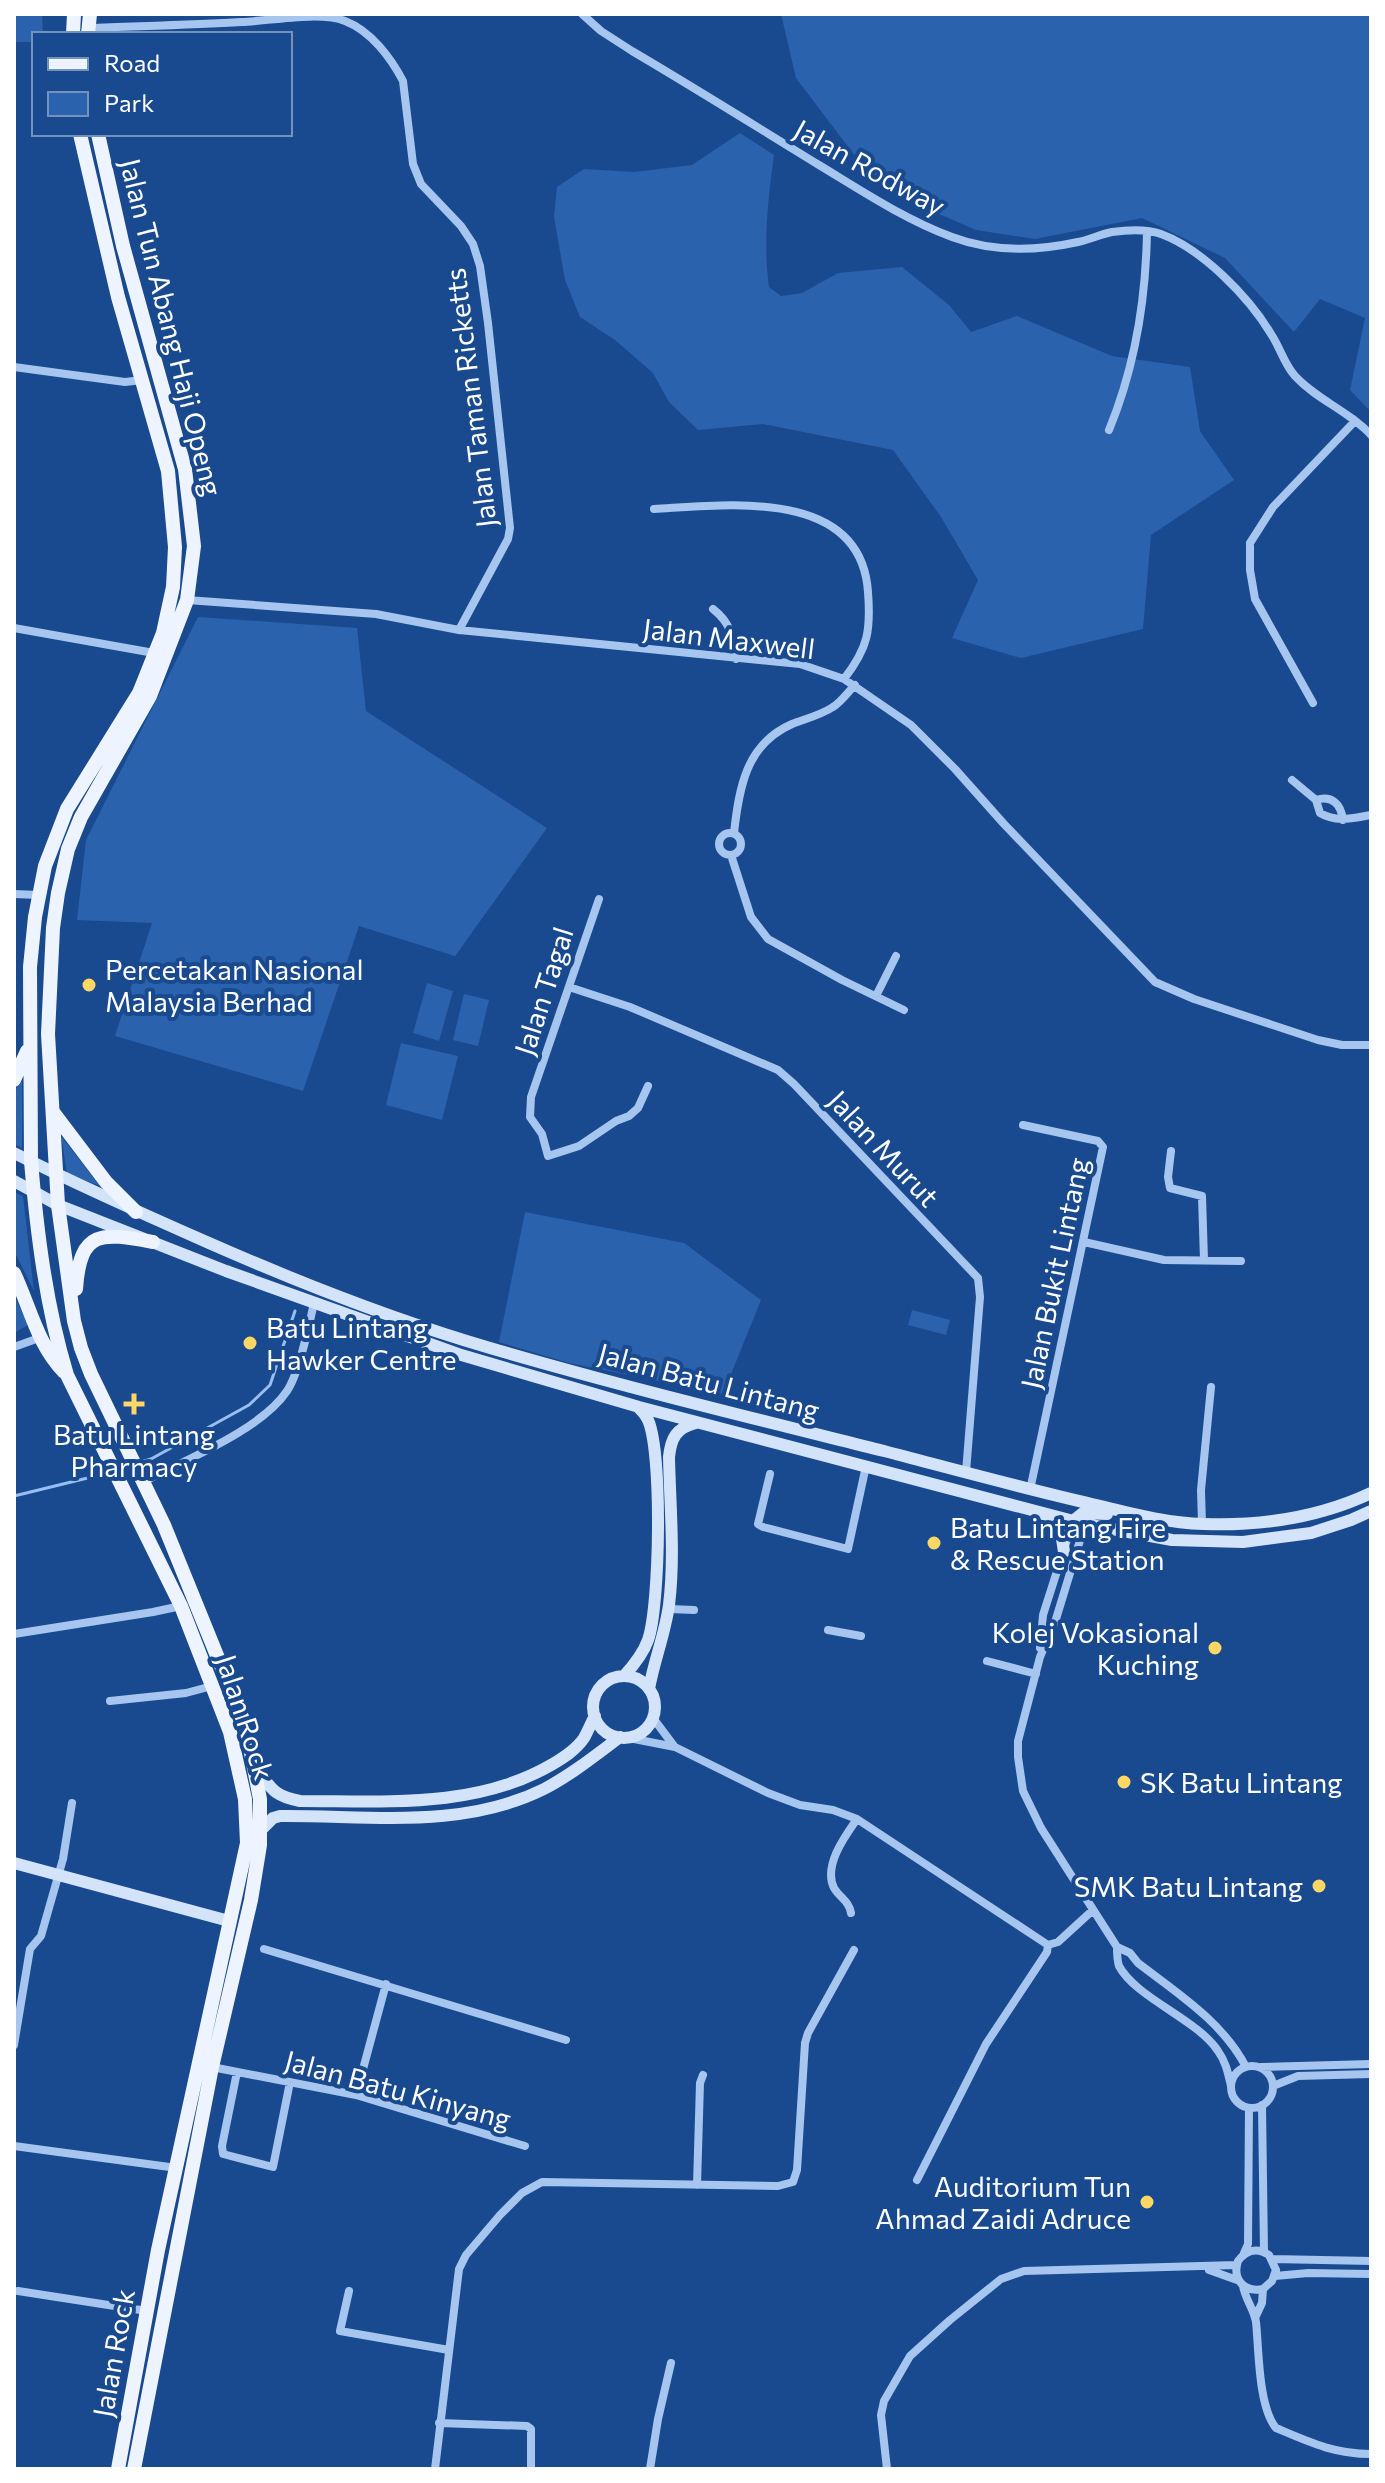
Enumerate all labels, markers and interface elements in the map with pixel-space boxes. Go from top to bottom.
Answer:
legend [32,32,292,136]
text: Road [104,48,160,77]
text: Park [104,88,154,117]
street label: Jalan Rodway [788,111,952,223]
street label: Jalan Tun Abang Haji Openg [114,155,230,499]
street label: Jalan Taman Ricketts [437,266,503,530]
street label: Jalan Maxwell [641,611,817,665]
street label: Jalan Tagal [506,923,580,1059]
place label: Percetakan Nasional Malaysia Berhad [105,952,364,1018]
marker: Percetakan Nasional Malaysia Berhad [80,976,98,994]
street label: Jalan Murut [822,1083,946,1213]
street label: Jalan Bukit Lintang [1013,1154,1095,1392]
place label: Batu Lintang Hawker Centre [266,1310,457,1376]
marker: Batu Lintang Hawker Centre [241,1334,259,1352]
street label: Jalan Batu Lintang [595,1335,823,1427]
marker: Batu Lintang Pharmacy [125,1395,143,1413]
place label: Batu Lintang Pharmacy [53,1417,215,1483]
place label: Batu Lintang Fire & Rescue Station [950,1510,1166,1576]
marker: Batu Lintang Fire & Rescue Station [925,1534,943,1552]
place label: Kolej Vokasional Kuching [992,1615,1199,1681]
marker: Kolej Vokasional Kuching [1206,1639,1224,1657]
street label: Jalan Rock [210,1650,282,1784]
place label: SK Batu Lintang [1140,1765,1342,1799]
marker: SK Batu Lintang [1115,1773,1133,1791]
place label: SMK Batu Lintang [1074,1869,1303,1903]
marker: SMK Batu Lintang [1310,1877,1328,1895]
street label: Jalan Batu Kinyang [281,2042,515,2136]
place label: Auditorium Tun Ahmad Zaidi Adruce [875,2169,1131,2235]
marker: Auditorium Tun Ahmad Zaidi Adruce [1138,2193,1156,2211]
street label: Jalan Rock [85,2286,141,2420]

